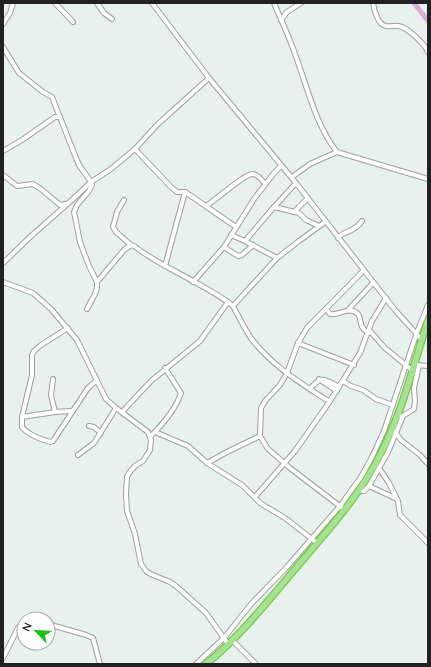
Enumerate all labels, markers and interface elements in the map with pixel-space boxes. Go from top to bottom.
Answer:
north arrow [16,611,56,651]
text: N [19,620,35,633]

